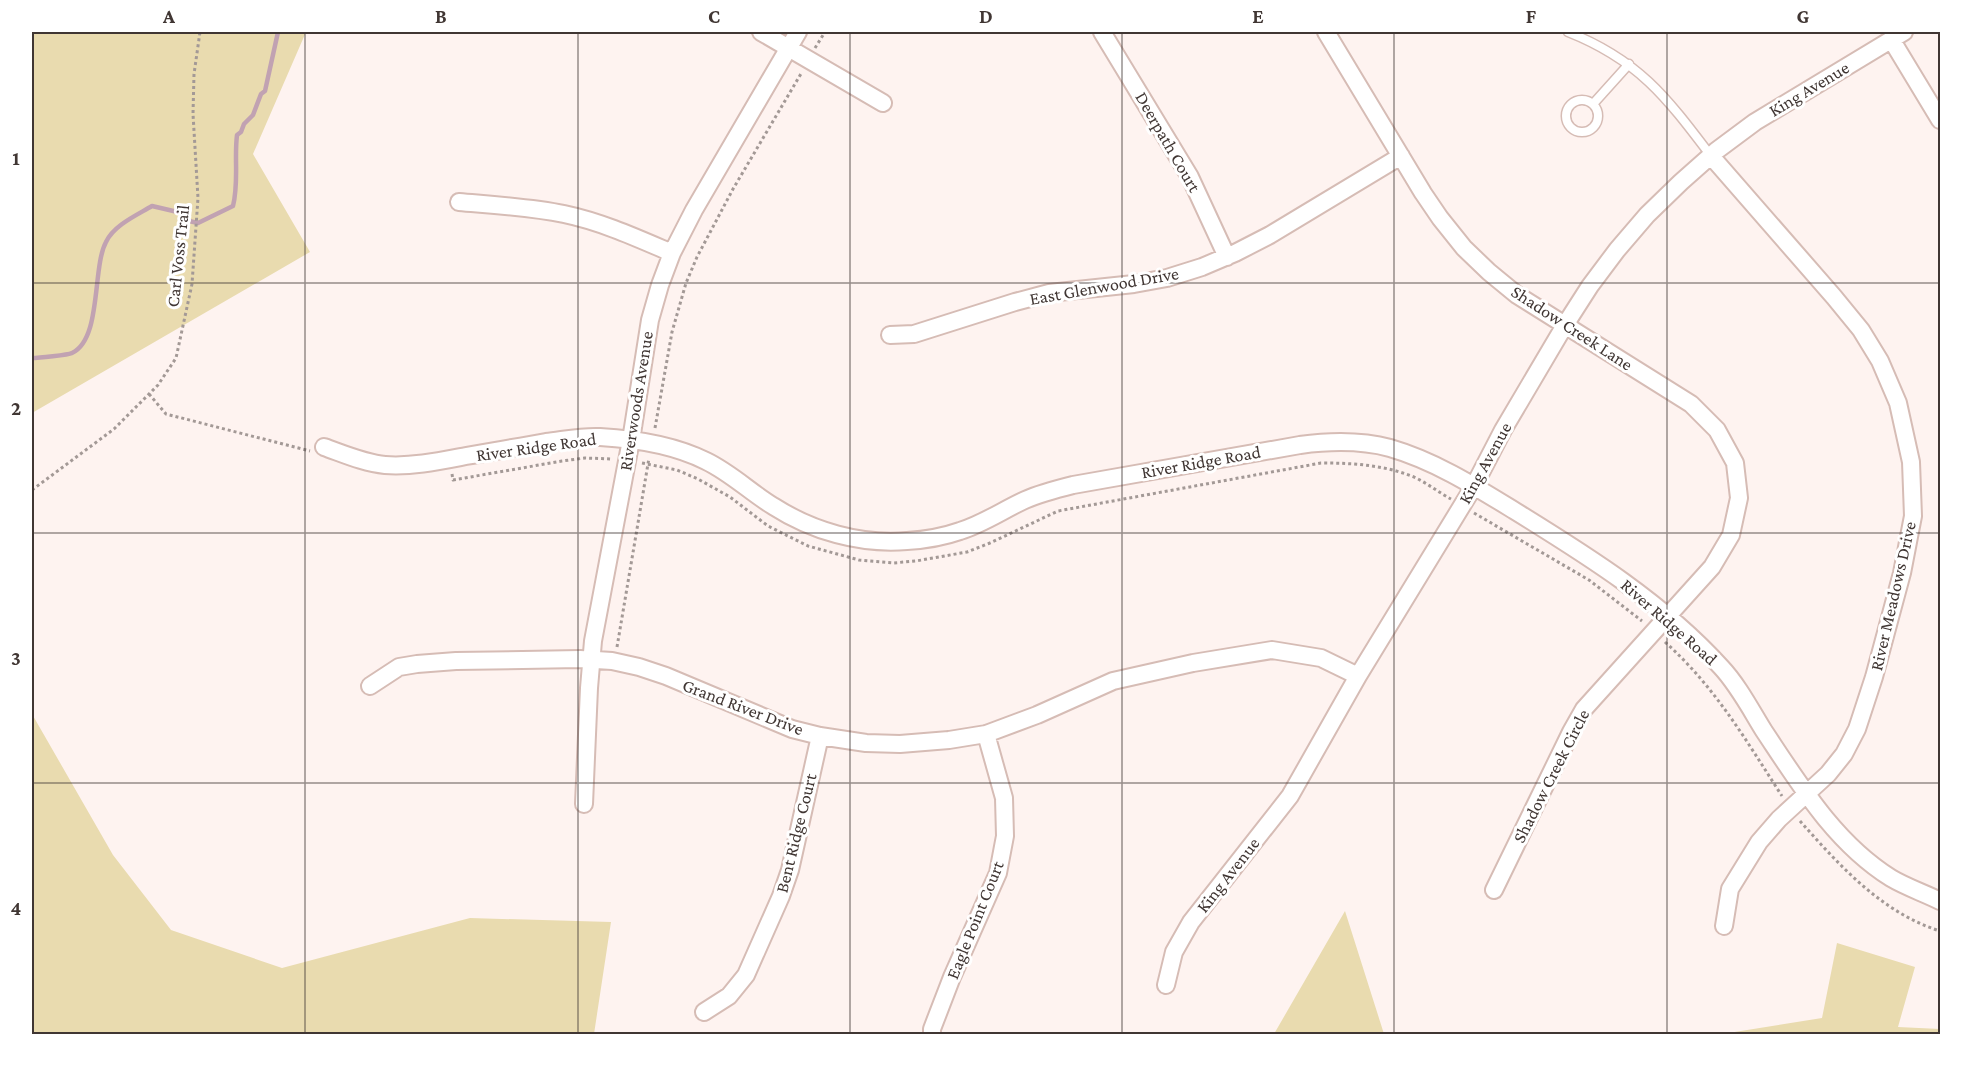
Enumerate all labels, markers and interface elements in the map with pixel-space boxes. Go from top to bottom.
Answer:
text: A [162,5,176,27]
text: B [435,5,447,27]
text: C [708,5,720,27]
text: D [979,5,993,27]
text: E [1252,5,1264,27]
text: F [1526,5,1537,27]
text: G [1797,5,1810,27]
street label: King Avenue [1765,57,1853,121]
street label: Deerpath Court [1131,88,1205,197]
text: 1 [12,147,20,169]
street label: Carl Voss Trail [163,204,193,308]
street label: East Glenwood Drive [1028,263,1180,309]
street label: Shadow Creek Lane [1508,281,1637,375]
street label: Riverwoods Avenue [615,330,657,472]
text: 2 [11,397,21,419]
street label: King Avenue [1454,419,1516,507]
street label: River Ridge Road [475,429,598,465]
street label: River Ridge Road [1140,442,1263,482]
street label: River Meadows Drive [1866,519,1920,673]
street label: River Ridge Road [1617,575,1722,670]
text: 3 [11,647,21,669]
street label: Grand River Drive [680,675,806,739]
street label: Shadow Creek Circle [1509,706,1593,846]
street label: Bent Ridge Court [772,770,821,895]
street label: King Avenue [1192,833,1264,917]
street label: Eagle Point Court [942,857,1008,982]
text: 4 [11,897,22,919]

